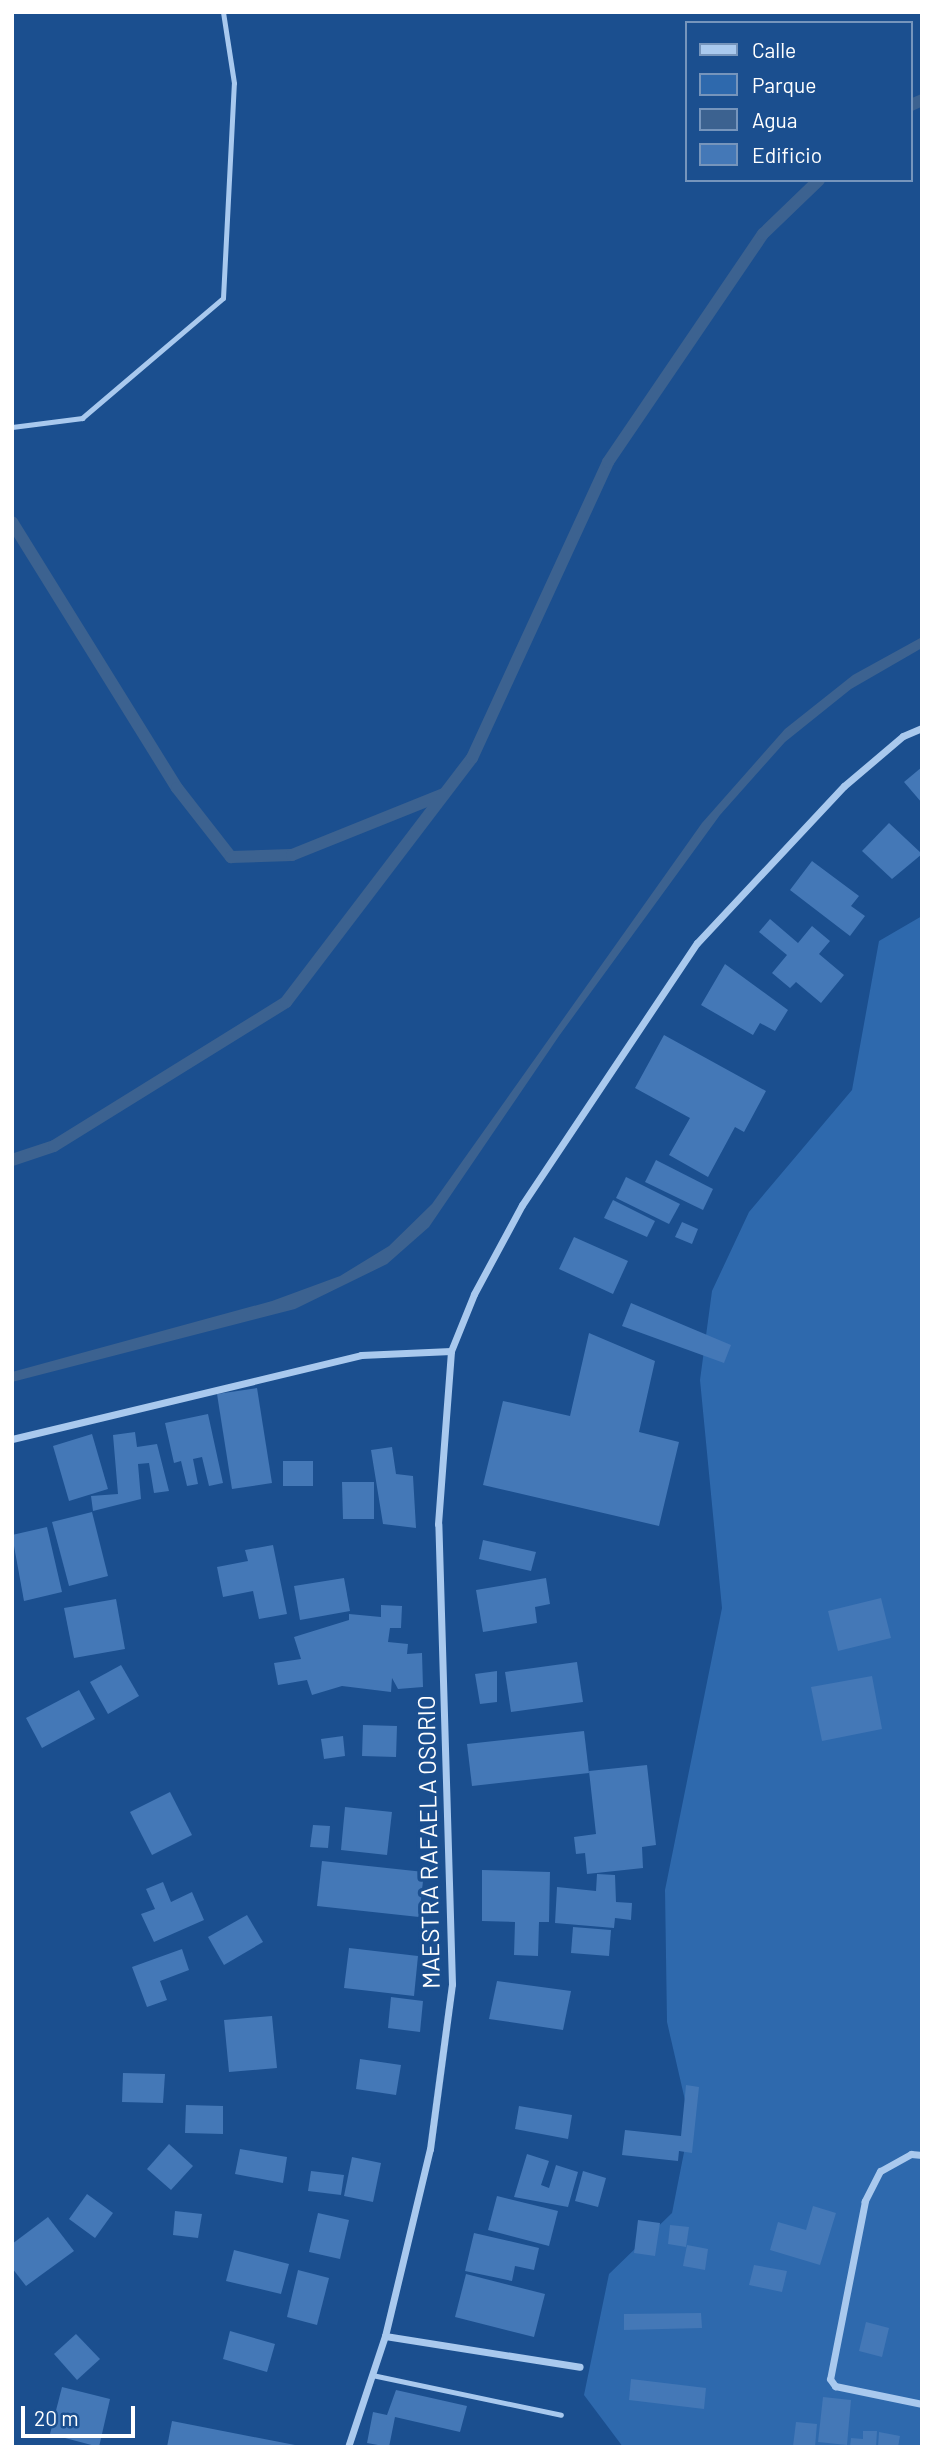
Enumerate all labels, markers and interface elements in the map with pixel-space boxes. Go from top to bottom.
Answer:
legend [685,21,913,182]
text: Calle [752,37,796,62]
text: Parque [752,72,817,97]
text: Agua [752,107,798,132]
text: Edificio [752,142,822,167]
street label: MAESTRA RAFAELA OSORIO [411,1695,445,1989]
scale bar [24,2392,138,2436]
text: 20 m [34,2405,79,2430]

